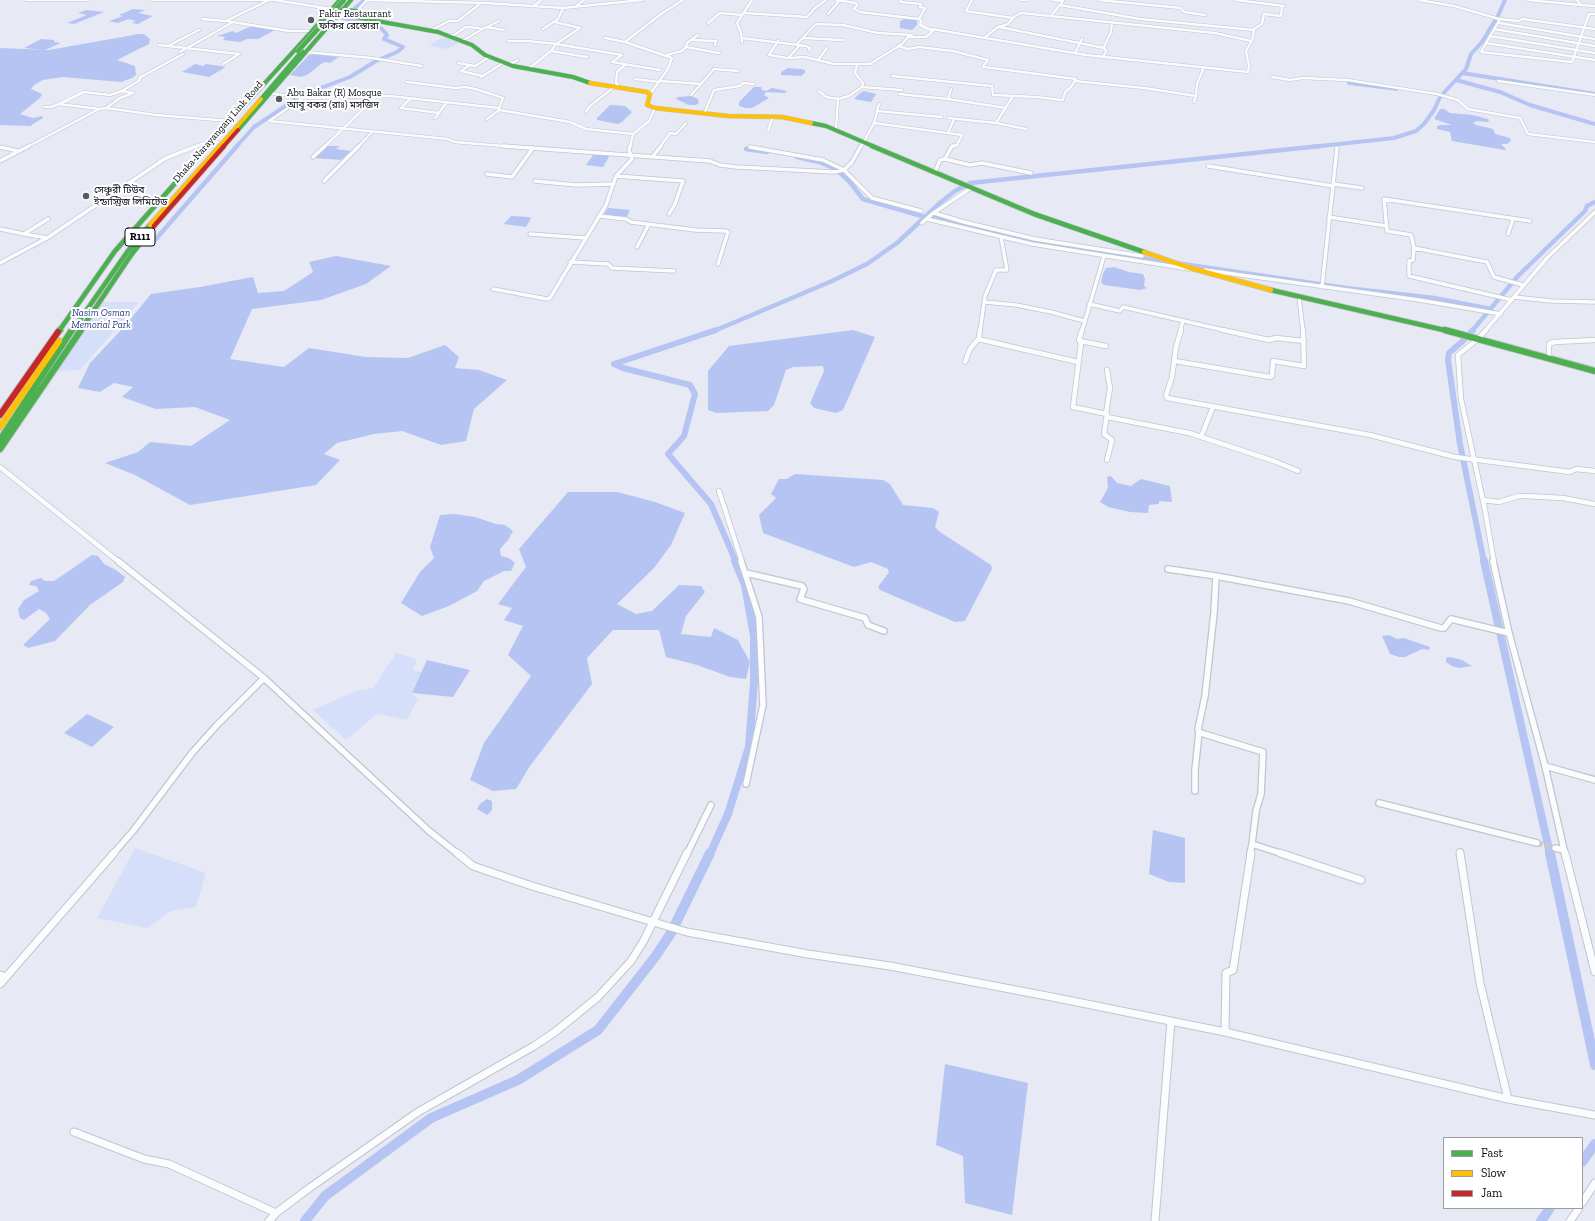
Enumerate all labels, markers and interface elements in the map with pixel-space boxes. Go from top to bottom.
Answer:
place label: Fakir Restaurant ফকির রেস্তোরা [319,8,391,32]
marker: Fakir Restaurant ফকির রেস্তোরা [306,15,316,25]
street label: Dhaka-Narayanganj Link Road [171,79,265,185]
place label: Abu Bakar (R) Mosque আবু বকর (রাঃ) মসজিদ [287,87,382,110]
marker: Abu Bakar (R) Mosque আবু বকর (রাঃ) মসজিদ [274,94,284,104]
place label: সেঞ্চুরী টিউব ইন্ডাস্ট্রিজ লিমিটেড [94,184,167,208]
marker: সেঞ্চুরী টিউব ইন্ডাস্ট্রিজ লিমিটেড [81,191,91,201]
road number: R111 [125,228,155,246]
park label: Nasim Osman Memorial Park [71,307,131,330]
legend [1443,1137,1583,1209]
text: Fast [1481,1146,1503,1160]
text: Slow [1481,1166,1506,1180]
text: Jam [1481,1186,1502,1200]

